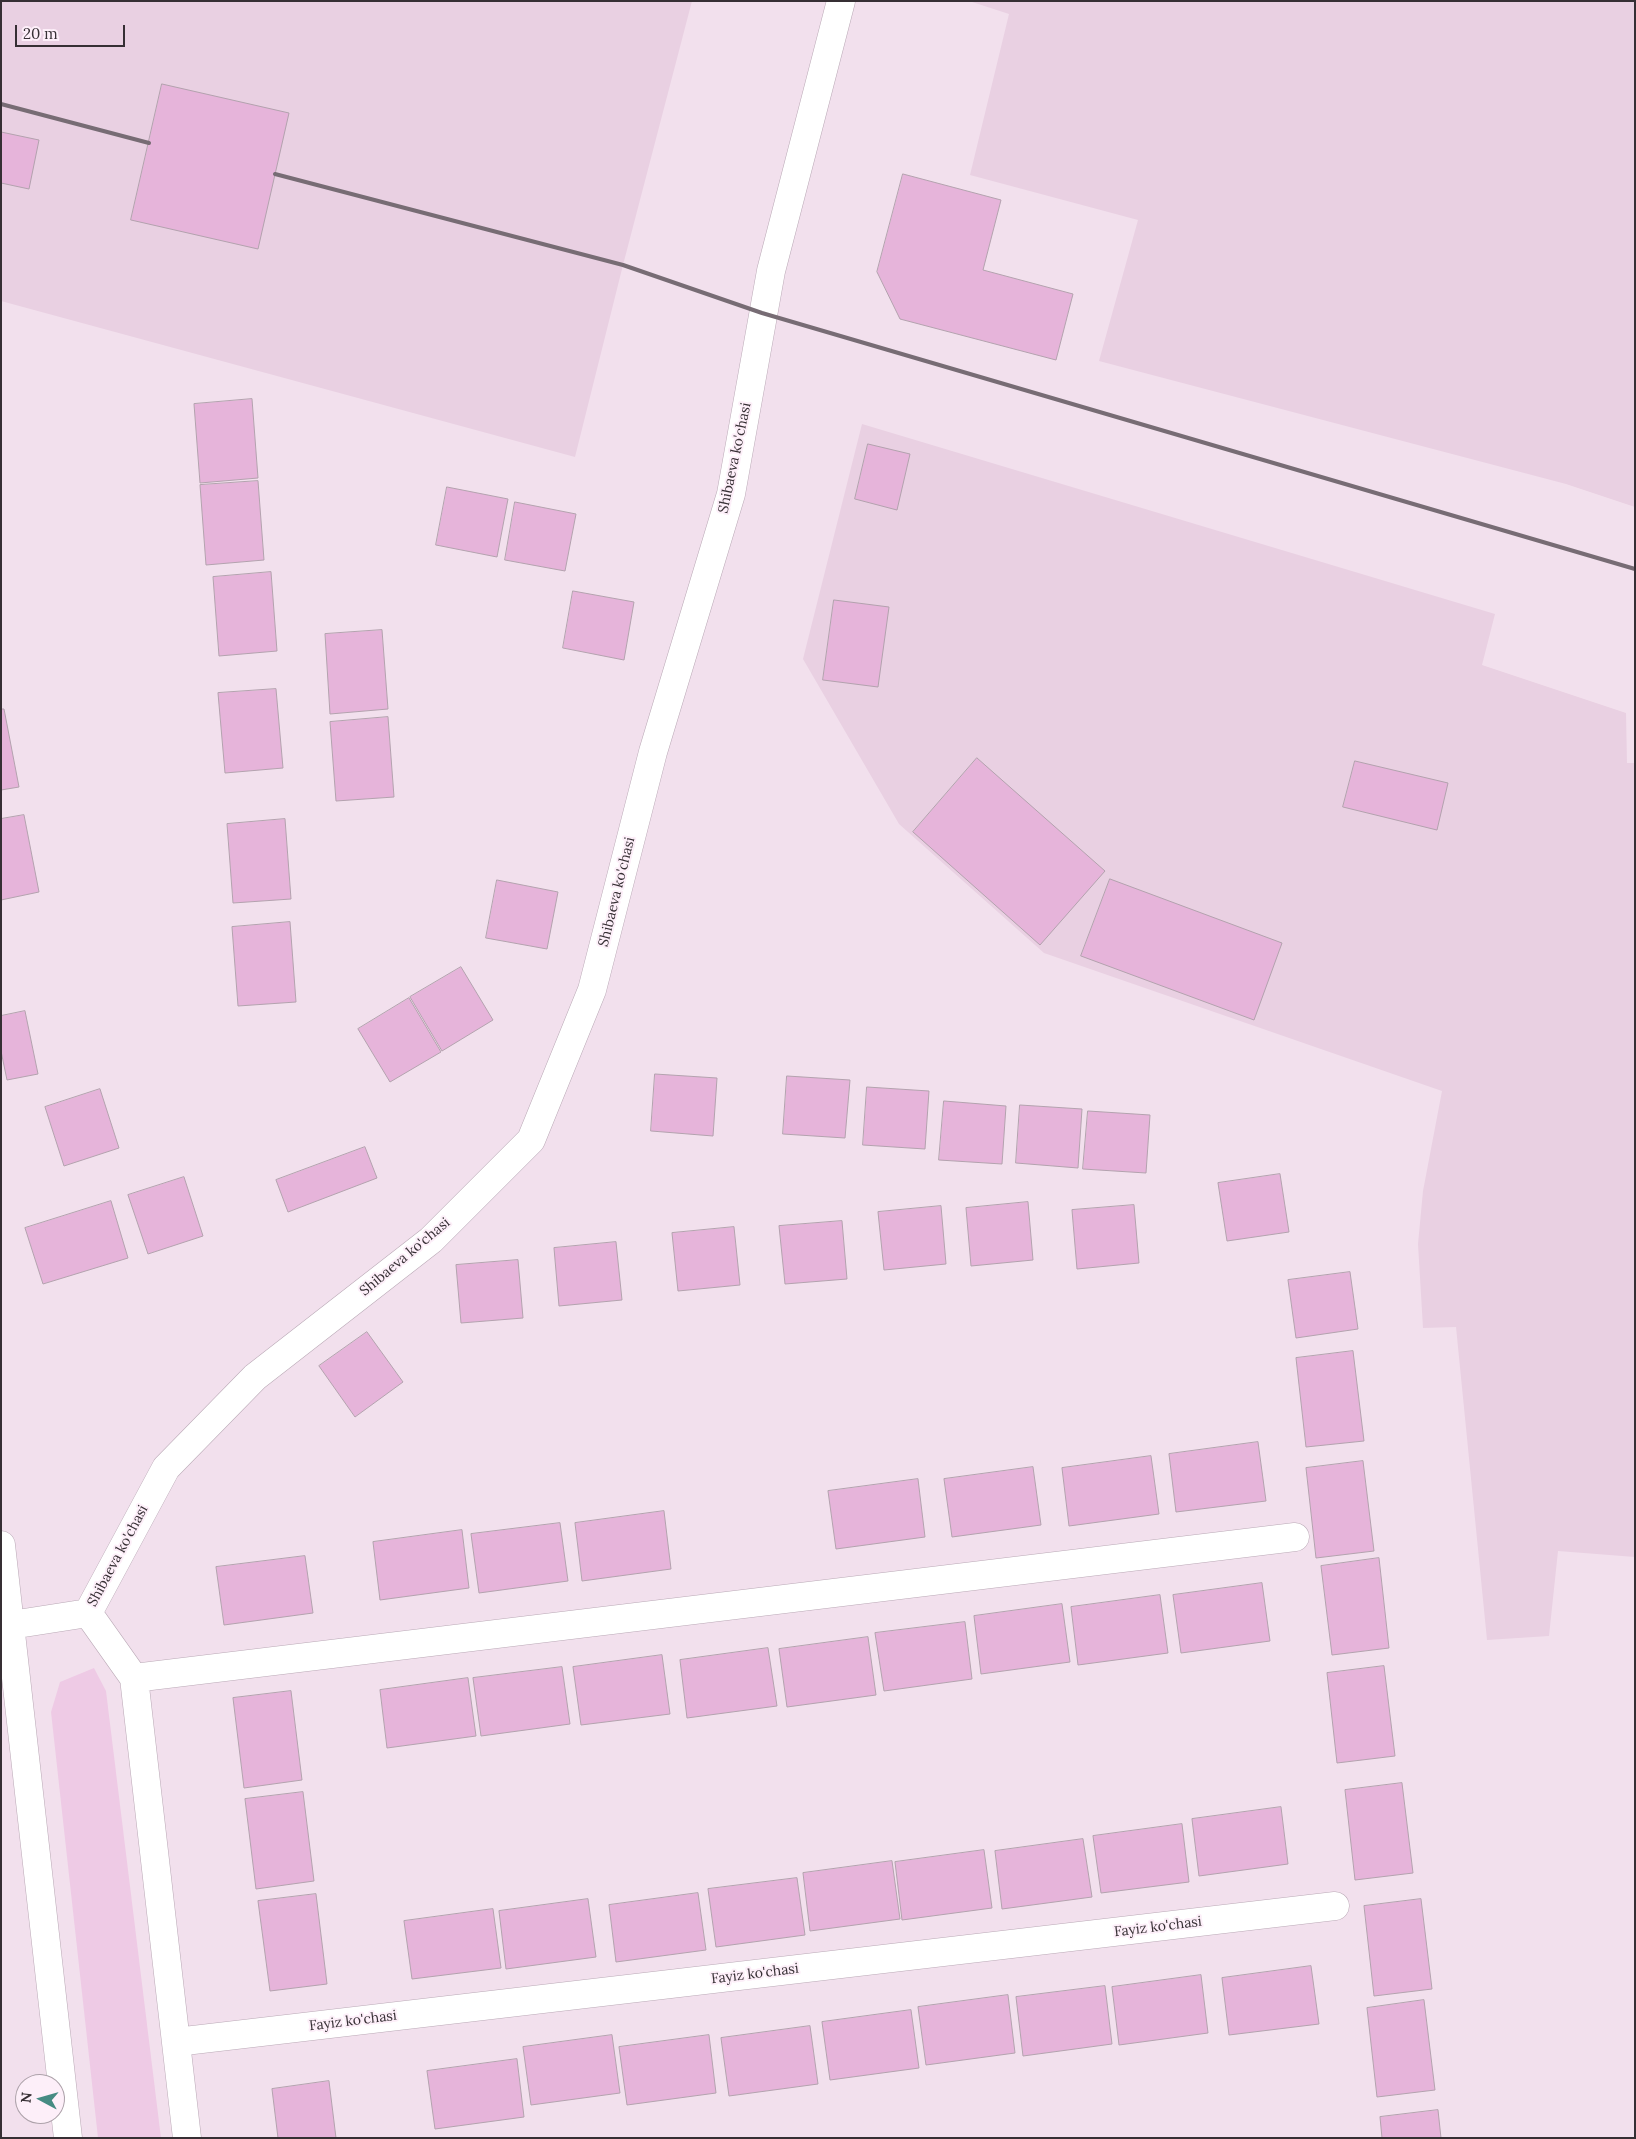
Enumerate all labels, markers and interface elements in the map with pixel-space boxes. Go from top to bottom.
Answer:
scale bar [18,15,128,47]
text: 20 m [23,24,58,43]
street label: Shibaeva ko'chasi [715,401,755,515]
street label: Shibaeva ko'chasi [595,835,639,949]
street label: Shibaeva ko'chasi [356,1214,454,1300]
street label: Shibaeva ko'chasi [84,1502,152,1610]
street label: Fayiz ko'chasi [1113,1913,1203,1941]
street label: Fayiz ko'chasi [710,1960,800,1988]
street label: Fayiz ko'chasi [308,2007,398,2035]
north arrow [15,2074,65,2124]
text: N [17,2091,36,2104]

